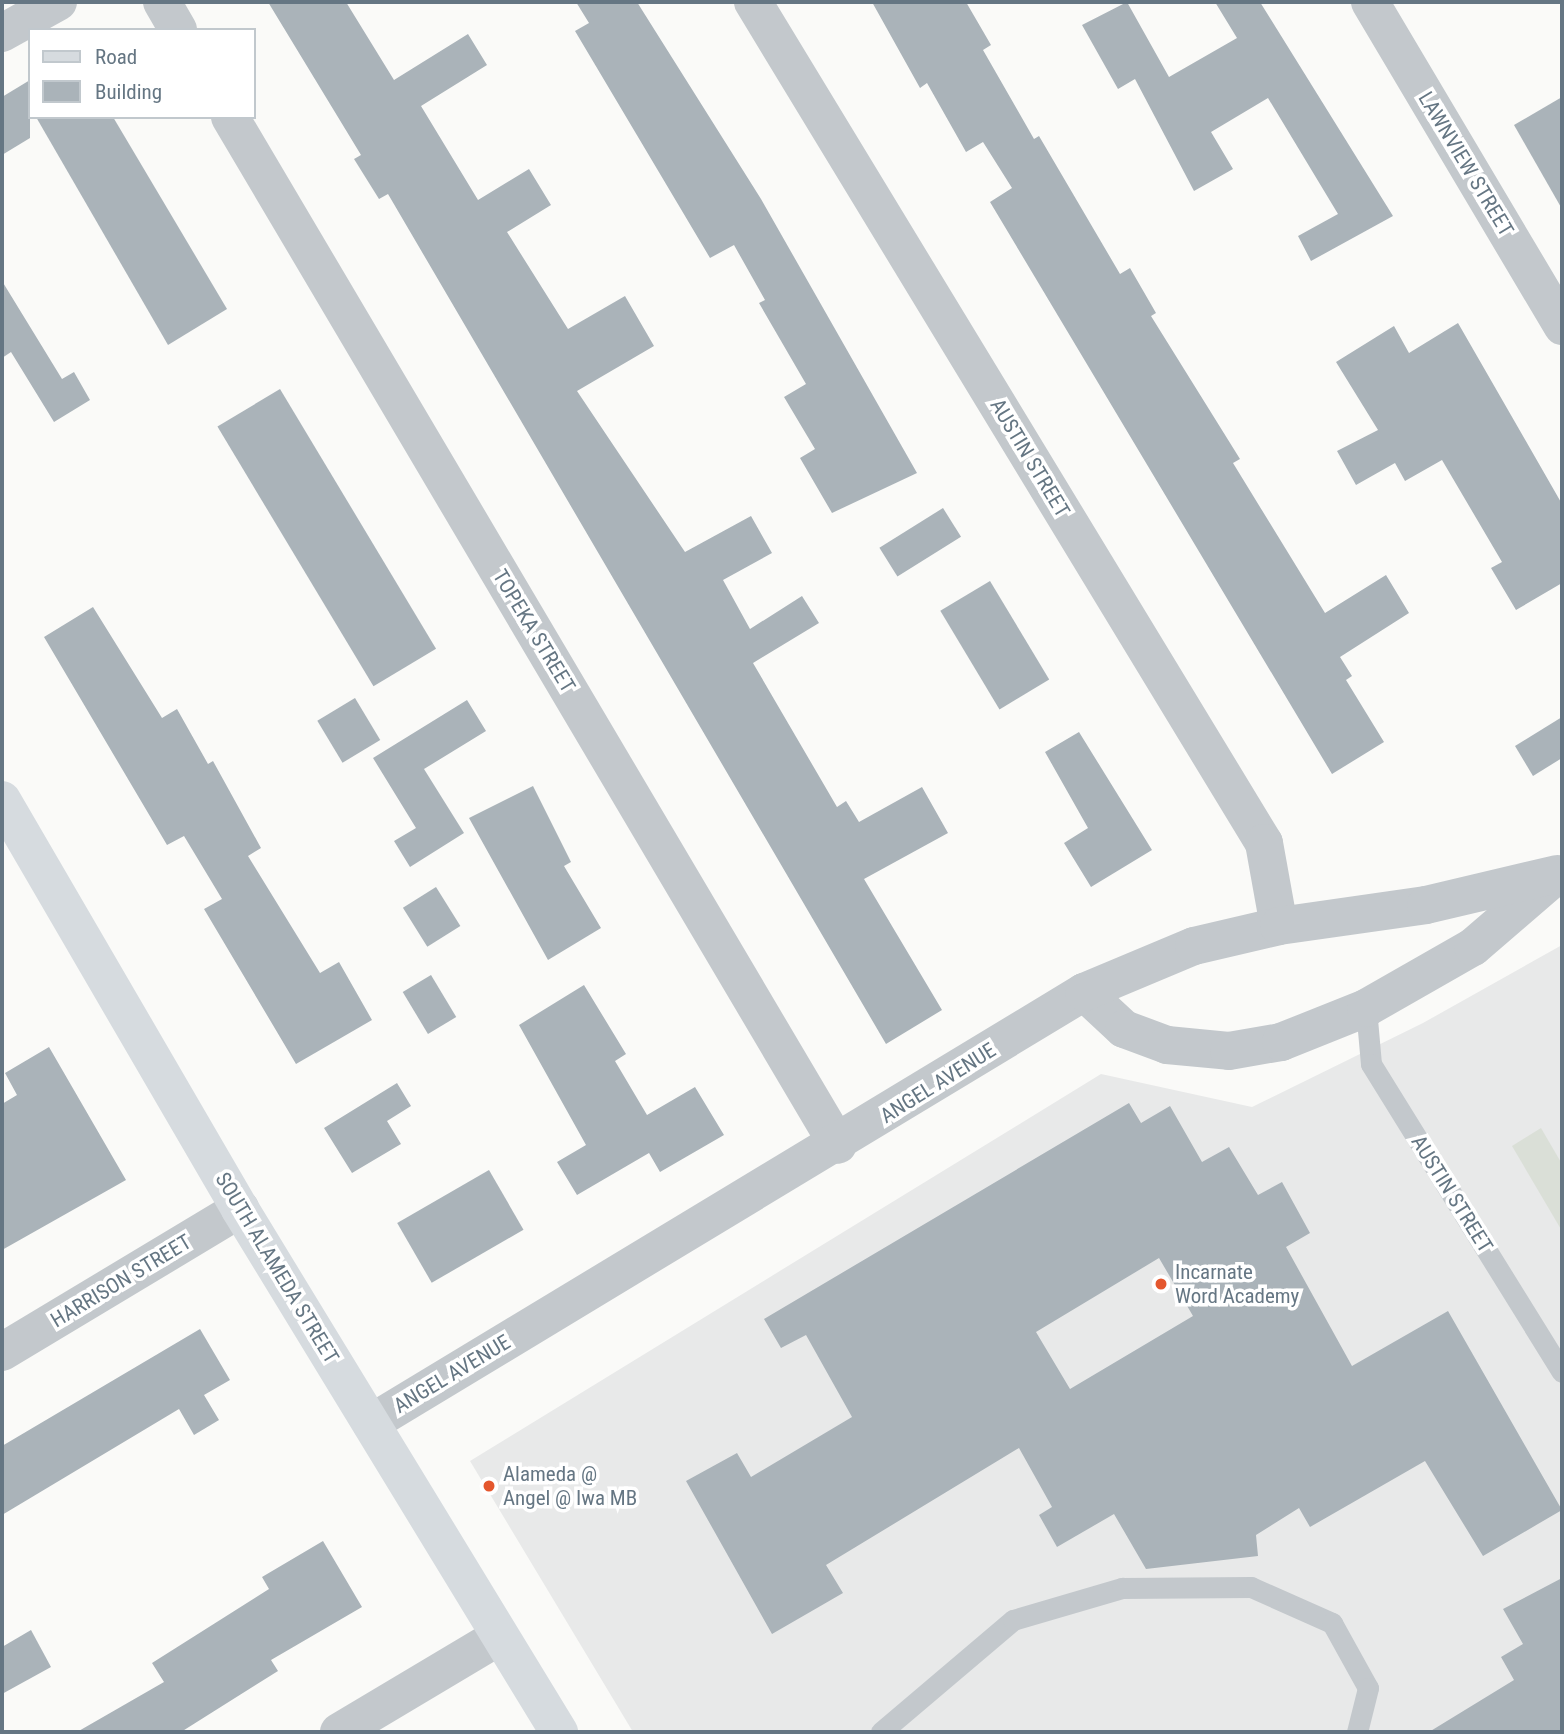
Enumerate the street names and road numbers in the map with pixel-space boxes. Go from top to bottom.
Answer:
street label: LAWNVIEW STREET [1413,87,1519,241]
street label: AUSTIN STREET [985,394,1075,522]
street label: TOPEKA STREET [487,565,581,697]
street label: ANGEL AVENUE [876,1037,1000,1129]
street label: AUSTIN STREET [1406,1131,1498,1257]
street label: SOUTH ALAMEDA STREET [210,1168,344,1368]
street label: HARRISON STREET [46,1229,196,1333]
street label: ANGEL AVENUE [389,1329,515,1419]

